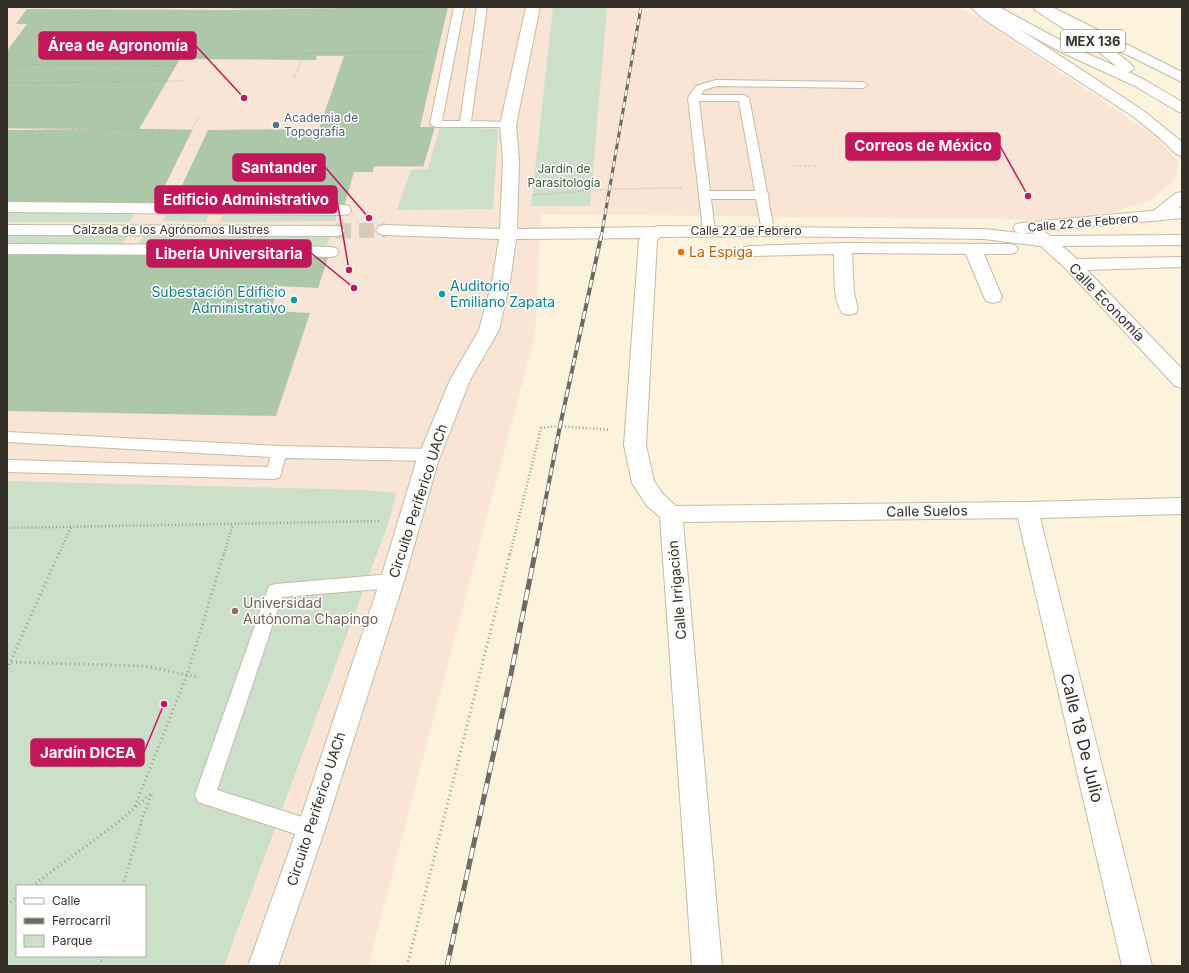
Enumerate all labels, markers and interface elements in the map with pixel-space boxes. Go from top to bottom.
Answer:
road number: MEX 136 [1061,30,1125,52]
callout: Área de Agronomía [39,32,196,59]
text: Área de Agronomía [48,36,188,55]
place label: Academia de Topografía [284,110,358,139]
marker: Academia de Topografía [271,120,281,130]
callout: Correos de México [846,133,1000,160]
text: Correos de México [854,136,992,155]
callout: Santander [233,154,325,181]
text: Santander [241,158,317,177]
park label: Jardín de Parasitología [527,161,601,190]
callout: Edificio Administrativo [155,186,337,213]
text: Edificio Administrativo [163,190,329,209]
street label: Calle 22 de Febrero [1027,210,1139,235]
street label: Calzada de los Agrónomos Ilustres [73,222,269,237]
street label: Calle 22 de Febrero [690,223,802,238]
callout: Libería Universitaria [147,240,311,267]
place label: La Espiga [689,243,753,260]
text: Libería Universitaria [155,244,303,263]
marker: La Espiga [676,247,686,257]
street label: Calle Economía [1066,259,1149,344]
place label: Auditorio Emiliano Zapata [450,277,555,310]
place label: Subestación Edificio Administrativo [151,283,286,316]
marker: Auditorio Emiliano Zapata [437,289,447,299]
marker: Subestación Edificio Administrativo [289,295,299,305]
street label: Circuito Periferico UACh [385,422,450,580]
street label: Calle Suelos [886,501,968,520]
street label: Calle Irrigación [664,540,689,640]
place label: Universidad Autónoma Chapingo [243,594,378,627]
marker: Universidad Autónoma Chapingo [230,606,240,616]
street label: Calle 18 De Julio [1056,671,1108,805]
street label: Circuito Periferico UACh [283,730,348,888]
callout: Jardín DICEA [31,739,144,766]
text: Jardín DICEA [40,743,136,762]
legend [16,885,146,957]
text: Calle [52,893,80,908]
text: Ferrocarril [52,913,111,928]
text: Parque [52,933,92,948]

